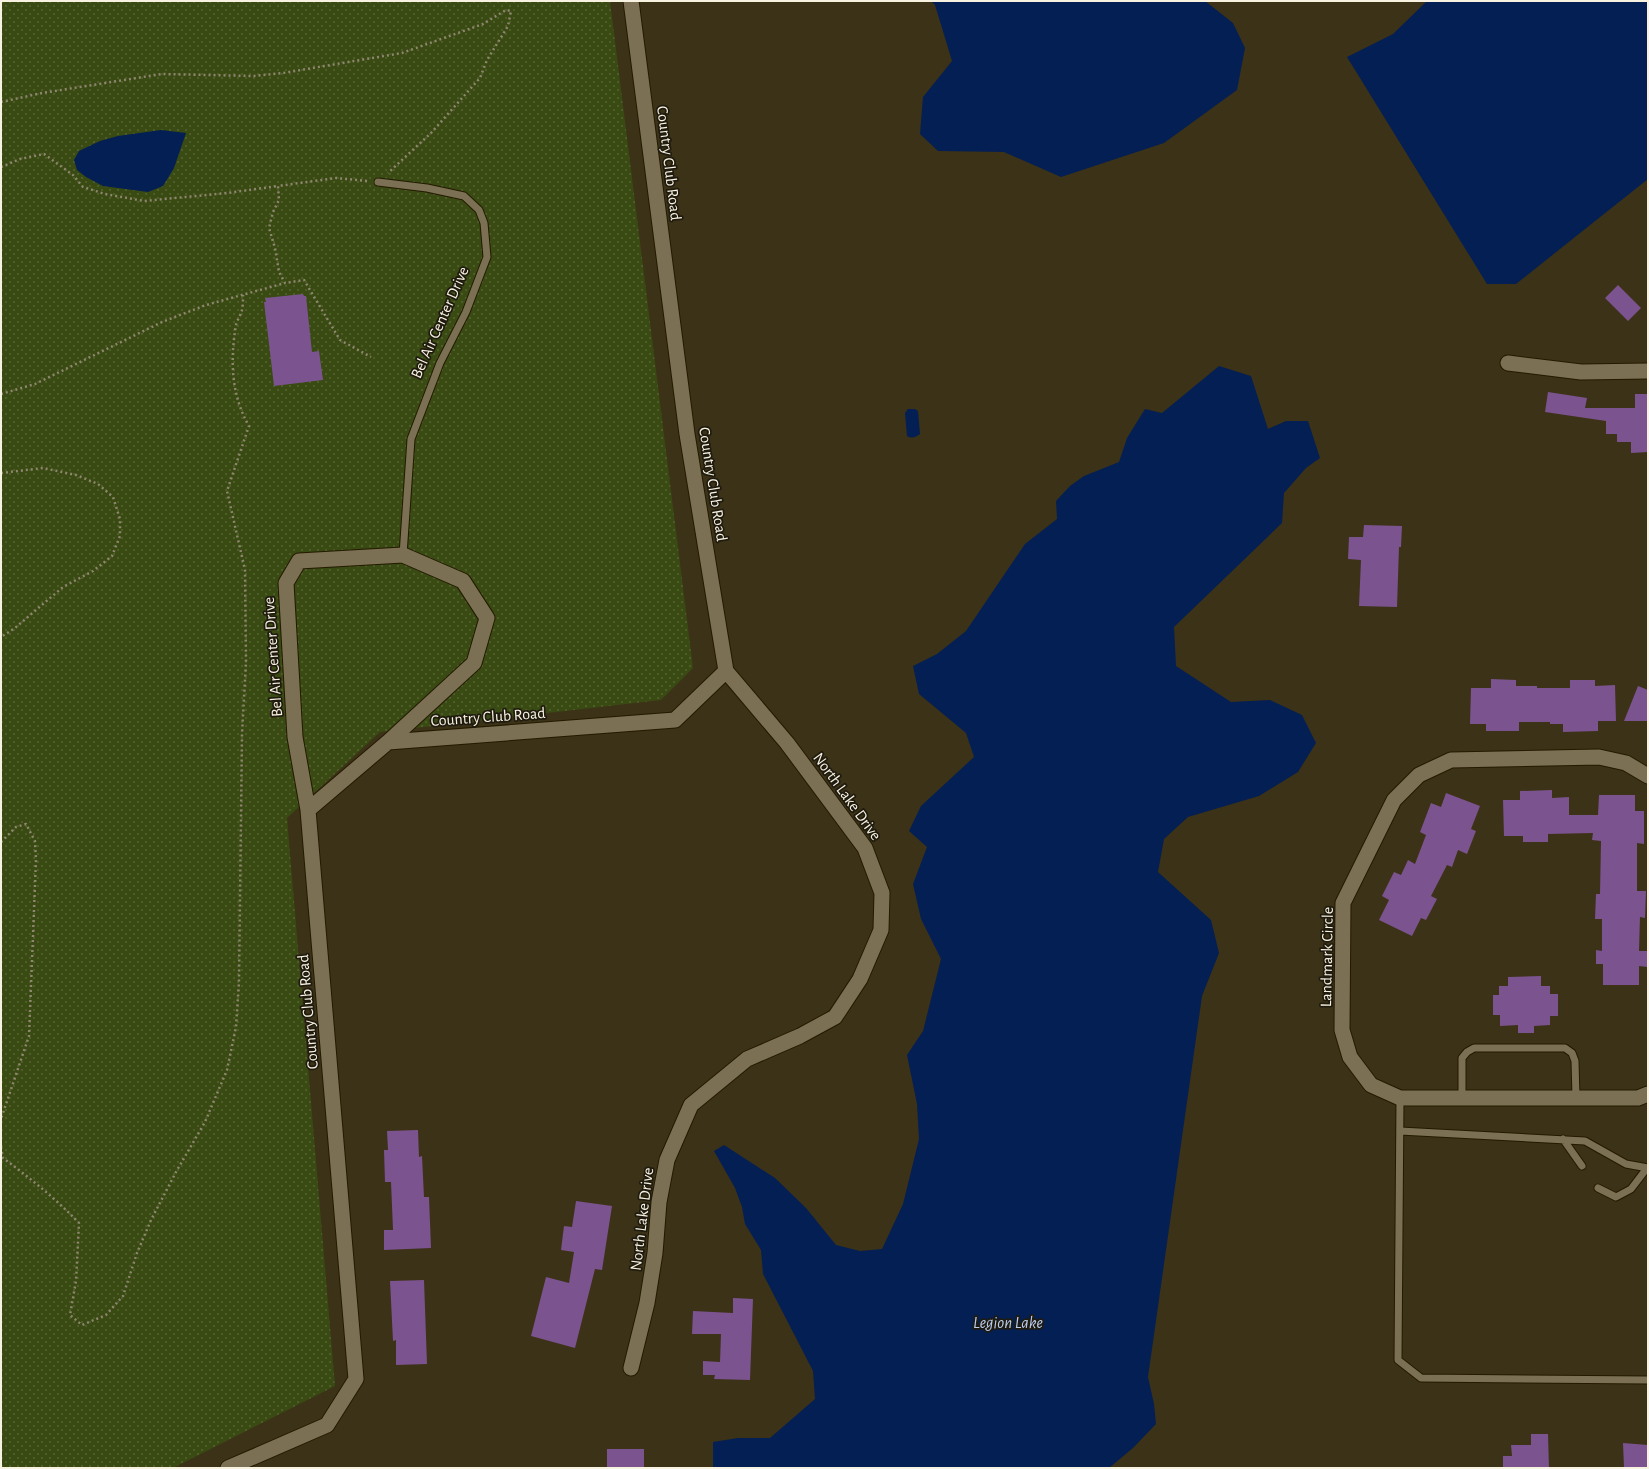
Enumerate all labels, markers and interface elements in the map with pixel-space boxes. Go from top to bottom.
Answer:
street label: Country Club Road [653,105,684,221]
street label: Bel Air Center Drive [408,264,472,381]
street label: Country Club Road [695,426,730,542]
street label: Bel Air Center Drive [261,596,285,717]
street label: Country Club Road [430,705,546,730]
street label: North Lake Drive [810,750,884,843]
street label: Landmark Circle [1318,907,1336,1007]
street label: Country Club Road [295,954,322,1070]
street label: North Lake Drive [628,1167,656,1272]
water label: Legion Lake [973,1314,1043,1331]

